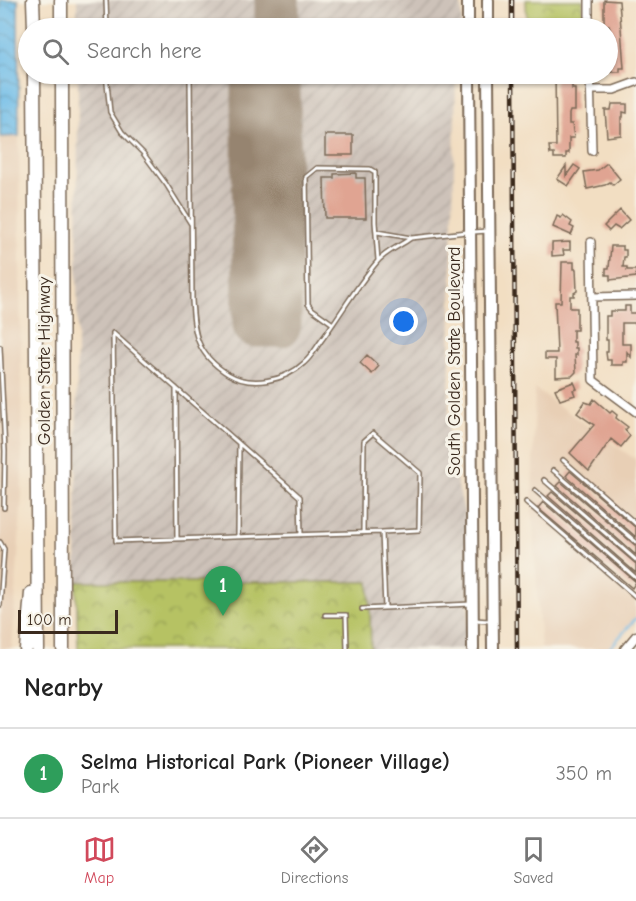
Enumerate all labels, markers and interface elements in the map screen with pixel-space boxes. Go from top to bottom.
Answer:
search box [18,18,618,84]
icon: search [39,35,72,68]
text: Search here [87,38,202,64]
street label: South Golden State Boulevard [444,246,465,476]
street label: Golden State Highway [34,276,55,445]
your location [389,307,418,336]
pin: 1 [204,566,242,616]
scale bar [18,607,118,634]
text: 100 m [27,611,71,629]
text: Nearby [24,673,103,703]
text: Selma Historical Park (Pioneer Village) [81,749,450,775]
text: 1 [40,762,47,785]
text: 350 m [556,762,612,785]
text: Park [81,775,119,798]
tab: Map [83,833,116,887]
tab: Directions [281,833,348,887]
tab: Saved [513,833,553,887]

